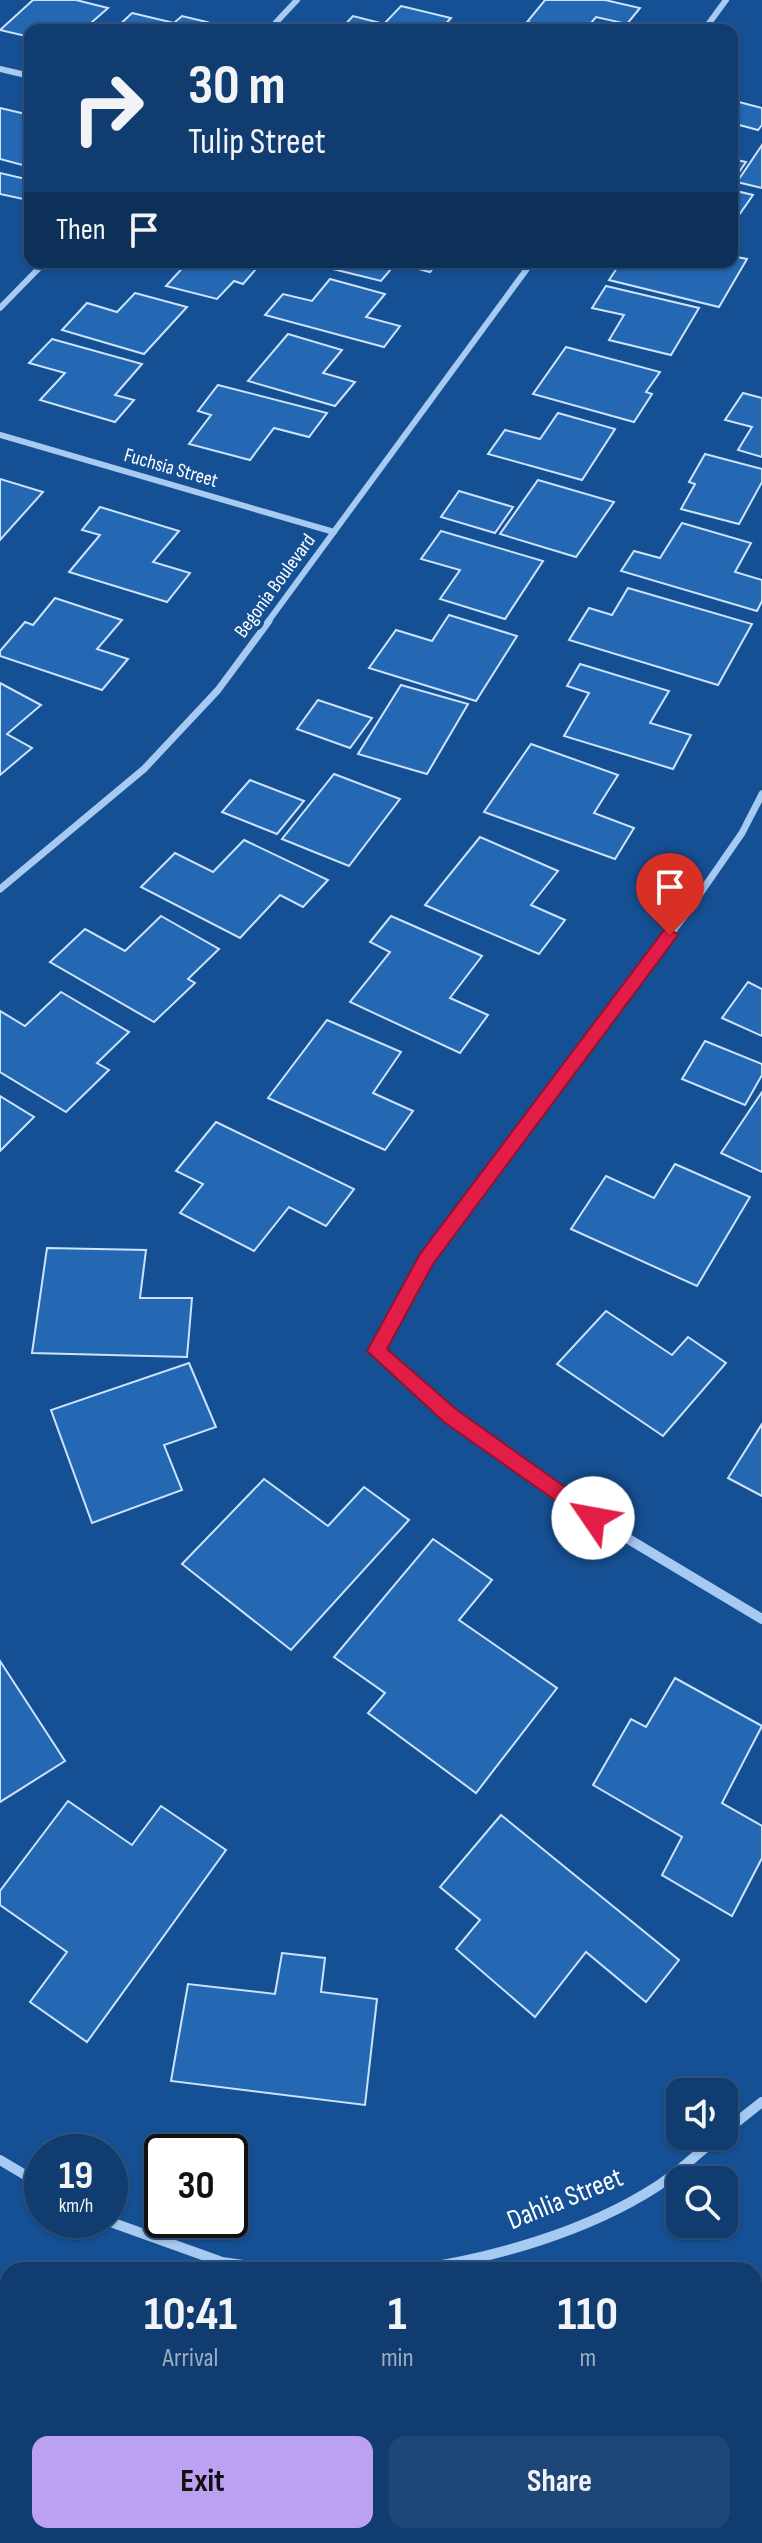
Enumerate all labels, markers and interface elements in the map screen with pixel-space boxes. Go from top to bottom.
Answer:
text: 30 m [188,53,286,120]
icon: right [56,56,160,160]
text: Tulip Street [188,121,326,164]
icon: arrive [122,208,166,252]
text: Then [56,212,106,248]
street label: Fuchsia Street [121,443,221,493]
street label: Begonia Boulevard [229,529,321,643]
pin [636,853,704,935]
icon: arrive [648,865,692,909]
position arrow [551,1476,635,1560]
map controls [666,2078,738,2238]
button: sound [666,2078,738,2150]
speed limit sign: 30 [144,2134,248,2238]
text: 19 [59,2152,93,2200]
street label: Dahlia Street [502,2161,628,2237]
button: search [666,2166,738,2238]
text: km/h [59,2194,93,2218]
text: 10:41 [144,2286,237,2343]
text: 1 [388,2286,407,2343]
text: 110 [558,2286,618,2343]
text: Arrival [163,2343,218,2374]
text: min [381,2343,414,2374]
text: m [579,2343,596,2374]
button: Exit [32,2436,373,2528]
button: Share [389,2436,730,2528]

